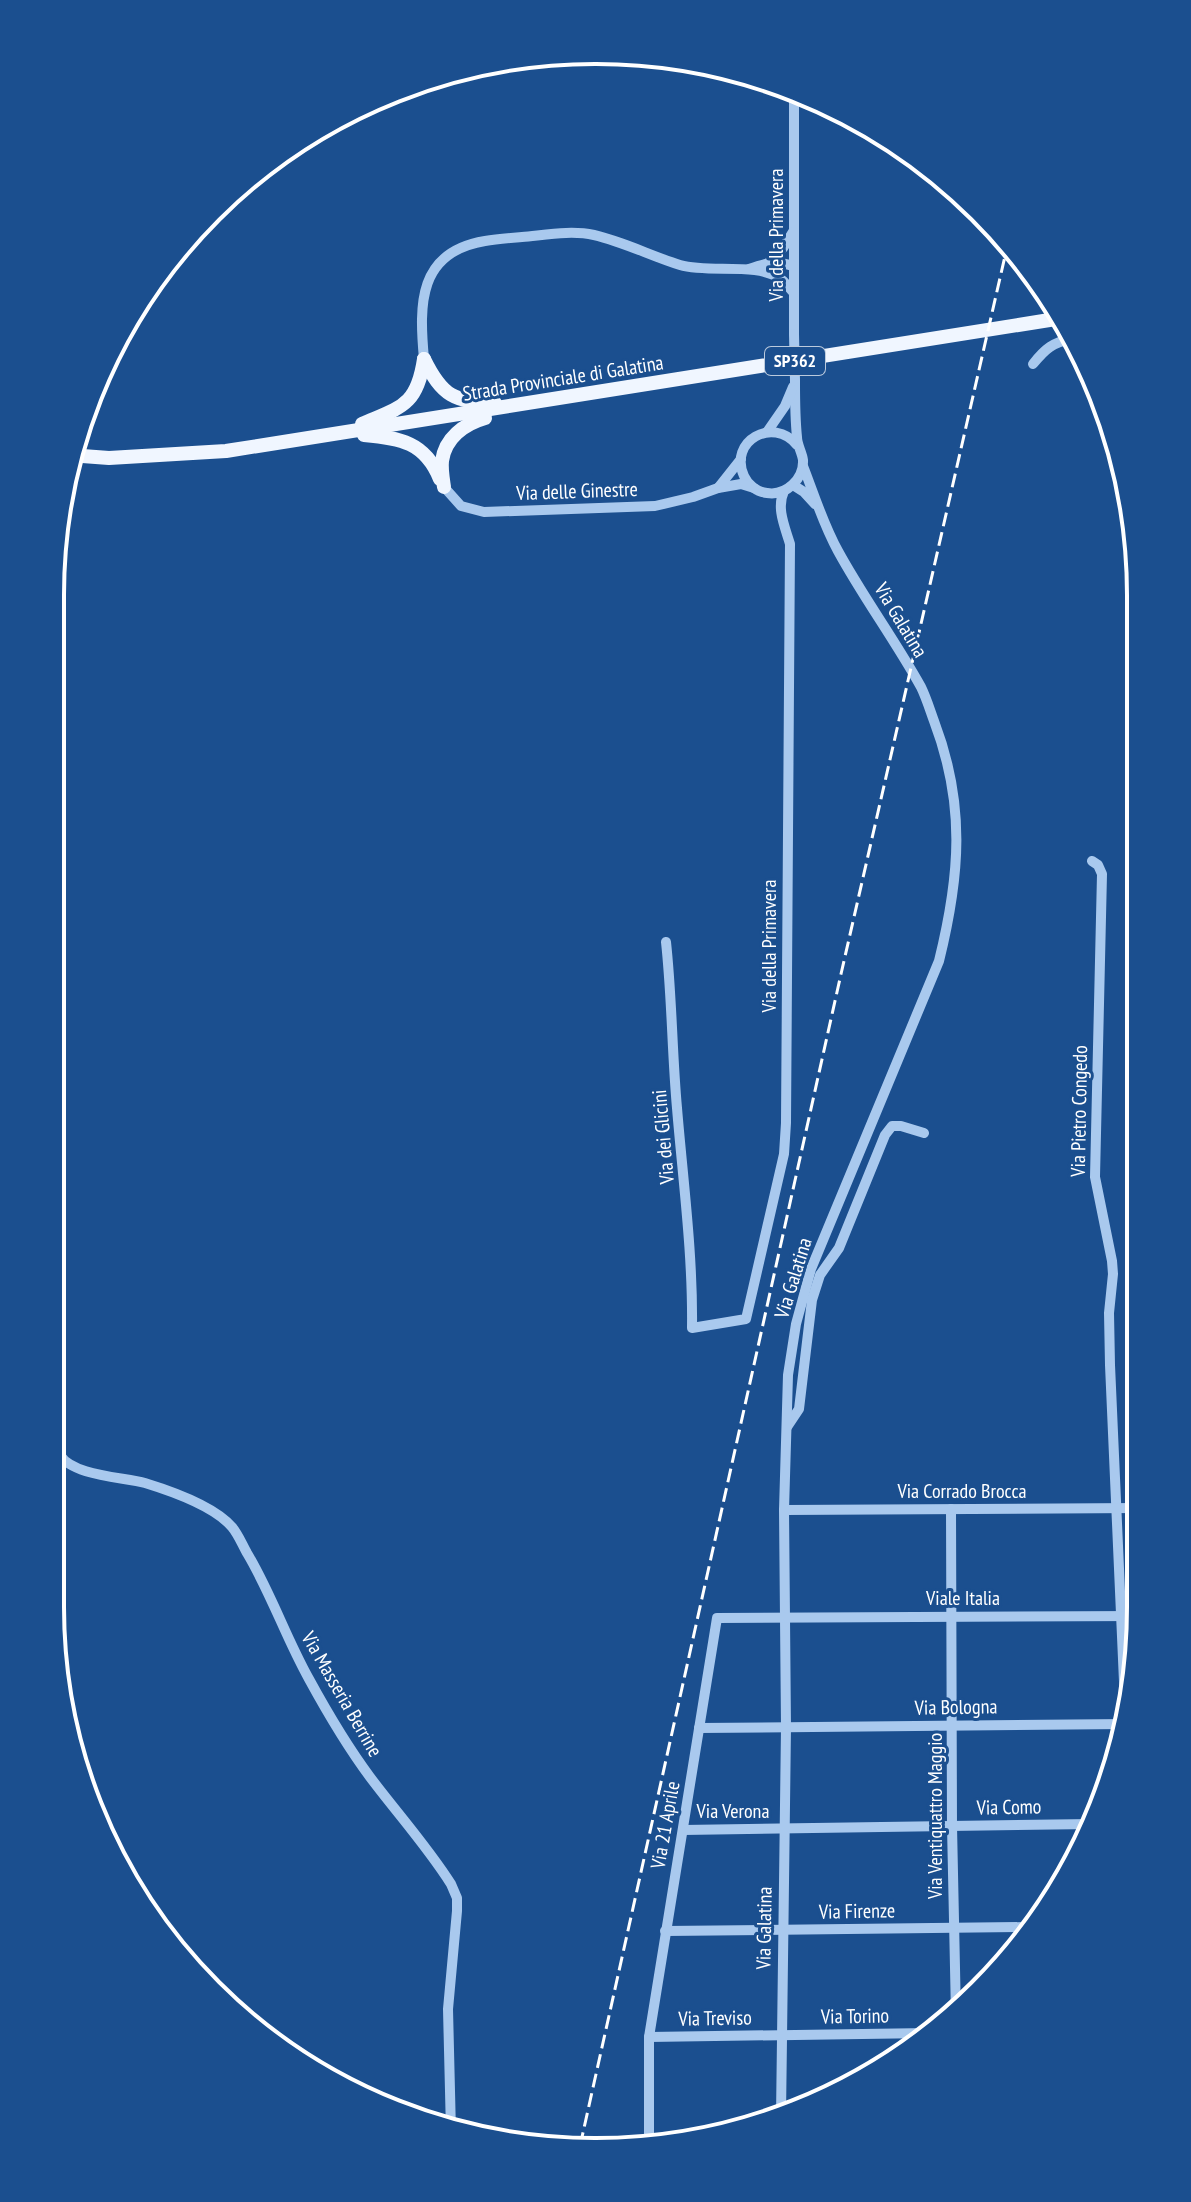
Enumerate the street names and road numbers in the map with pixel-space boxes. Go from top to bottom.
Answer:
street label: Via della Primavera [763,168,789,303]
road number: SP362 [765,347,825,375]
street label: Strada Provinciale di Galatina [461,349,665,407]
street label: Via delle Ginestre [515,476,638,506]
street label: Via Galatina [868,577,934,662]
street label: Via della Primavera [756,879,782,1014]
street label: Via Pietro Congedo [1065,1045,1093,1178]
street label: Via dei Glicini [646,1089,680,1186]
street label: Via Galatina [768,1235,818,1322]
street label: Via Corrado Brocca [896,1478,1027,1504]
street label: Viale Italia [925,1585,1000,1611]
street label: Via Masseria Berrine [295,1626,388,1761]
street label: Via Bologna [913,1693,998,1721]
street label: Via Ventiquattro Maggio [922,1733,948,1900]
street label: Via 21 Aprile [644,1779,685,1872]
street label: Via Como [975,1793,1042,1821]
street label: Via Verona [696,1798,769,1824]
street label: Via Galatina [750,1886,778,1971]
street label: Via Firenze [818,1897,895,1925]
street label: Via Torino [820,2002,889,2030]
street label: Via Treviso [677,2004,752,2032]

